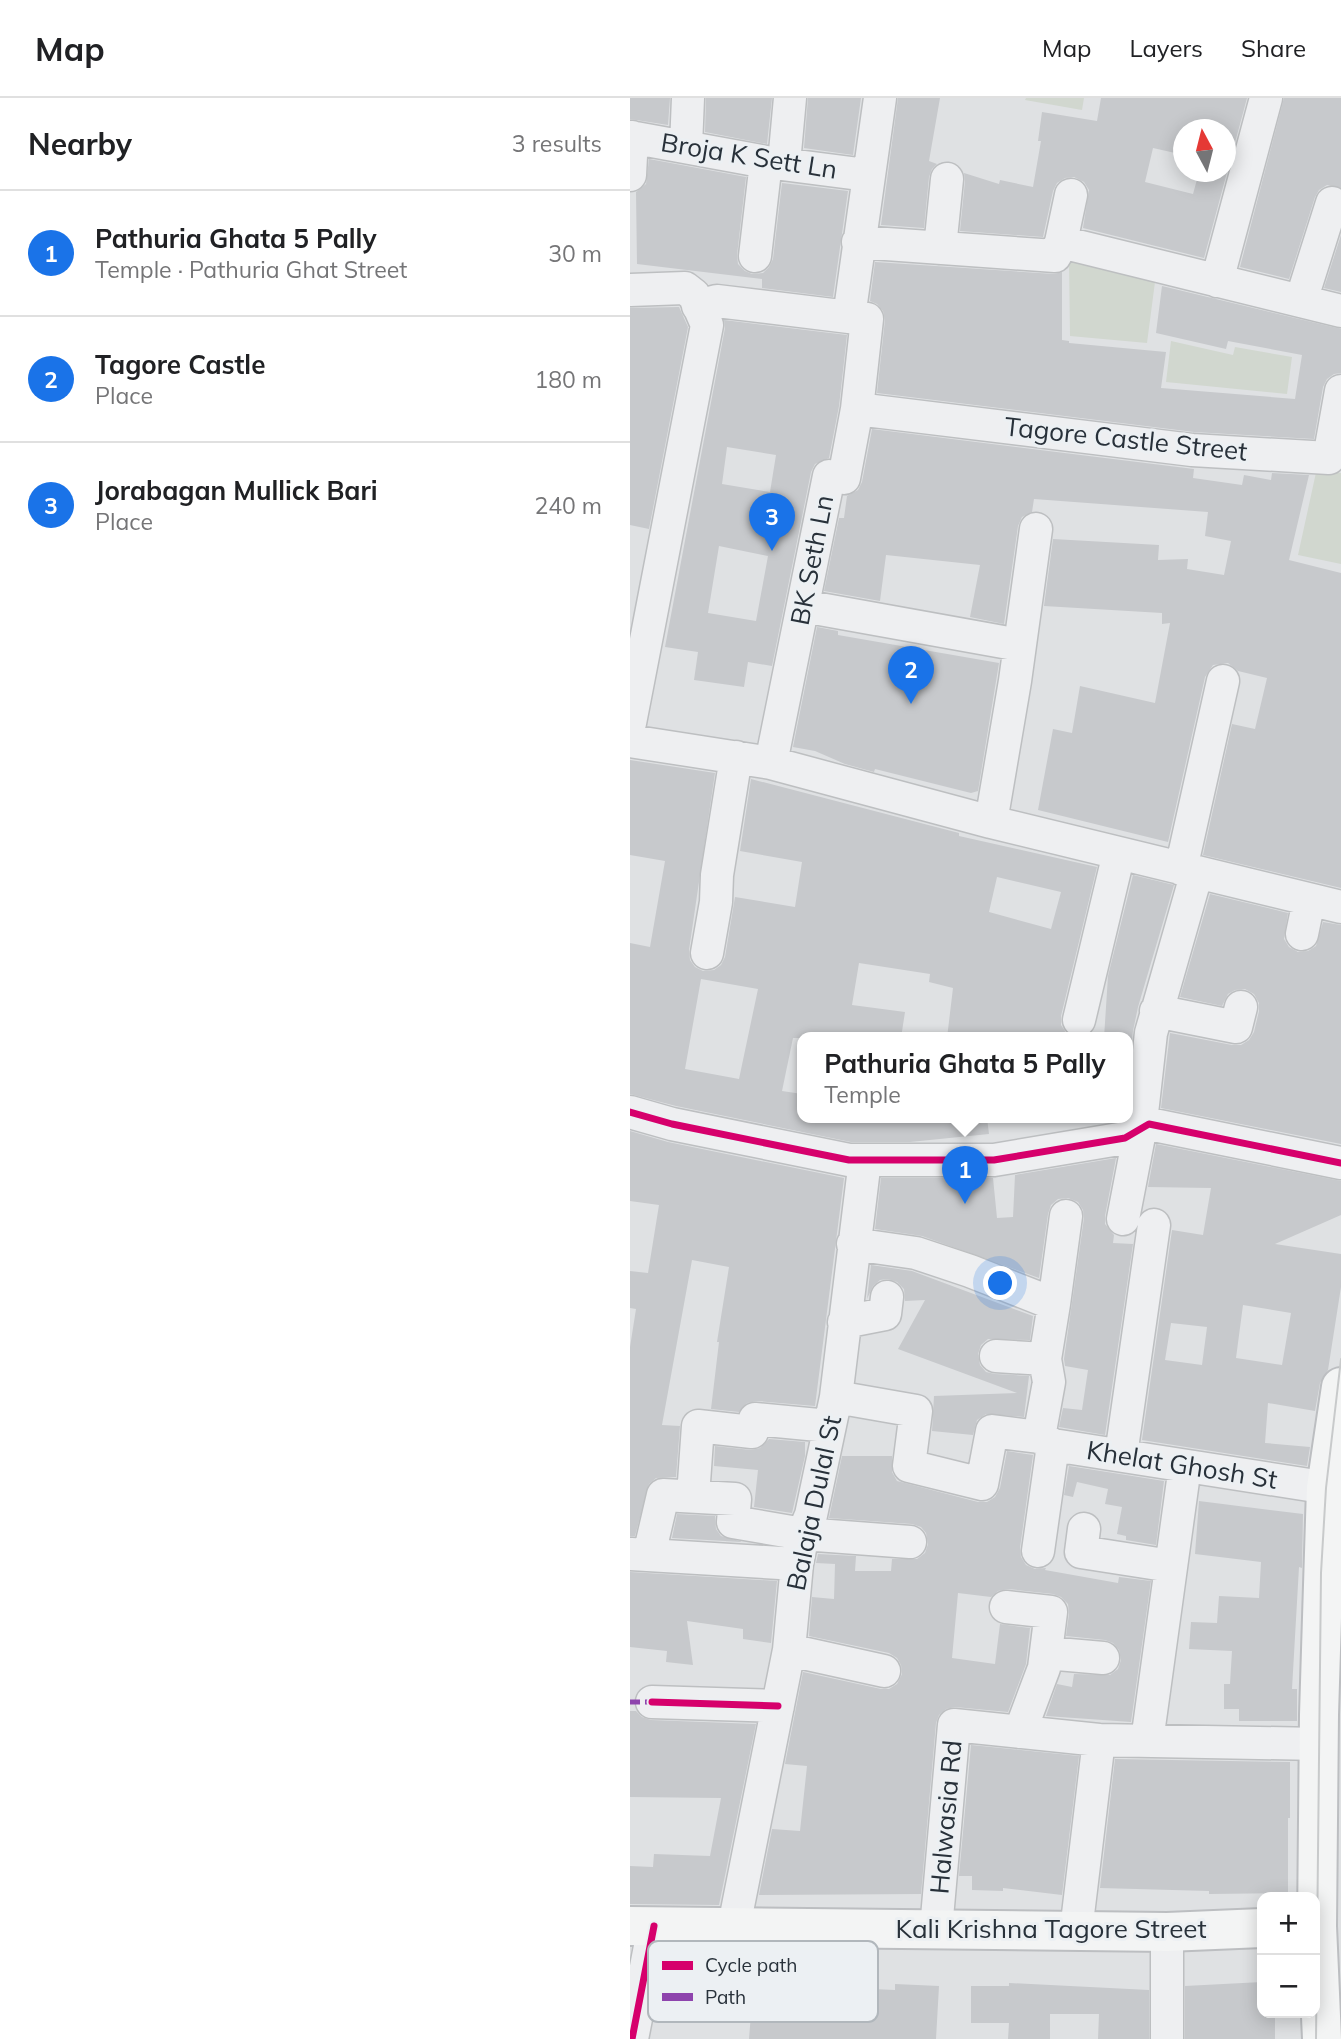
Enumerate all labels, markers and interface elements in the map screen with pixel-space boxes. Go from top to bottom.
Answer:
text: Map [35,28,105,69]
text: Map [1042,33,1091,63]
text: Layers [1129,33,1203,63]
text: Share [1241,33,1306,63]
north arrow [1173,119,1236,182]
text: Nearby [28,125,132,163]
street label: Broja K Sett Ln [659,125,840,186]
text: 3 results [512,129,602,158]
text: Pathuria Ghata 5 Pally [95,222,377,255]
text: 1 [44,239,58,268]
text: 30 m [548,239,602,268]
text: Temple · Pathuria Ghat Street [95,255,407,284]
text: Tagore Castle [95,348,265,381]
text: 2 [44,365,58,394]
text: 180 m [534,365,602,394]
text: Place [95,381,153,410]
street label: Tagore Castle Street [1003,409,1249,468]
text: Jorabagan Mullick Bari [95,474,377,507]
text: 3 [44,491,58,520]
text: 240 m [534,491,602,520]
street label: BK Seth Ln [783,492,840,628]
pin: 3 [749,493,795,551]
text: Place [95,507,153,536]
pin: 2 [888,646,934,704]
popup [797,1032,1133,1123]
text: Pathuria Ghata 5 Pally [824,1047,1106,1080]
text: Temple [824,1080,901,1109]
pin: 1 [942,1146,988,1204]
your location [983,1266,1017,1300]
street label: Balaja Dulal St [779,1412,848,1593]
street label: Khelat Ghosh St [1084,1433,1280,1496]
street label: Halwasia Rd [922,1739,969,1895]
map controls [1257,1892,1320,2018]
button: + [1257,1892,1320,1955]
street label: Kali Krishna Tagore Street [895,1912,1207,1945]
legend [648,1941,878,2022]
text: Cycle path [705,1953,797,1977]
button: − [1257,1955,1320,2018]
text: Path [705,1985,746,2009]

